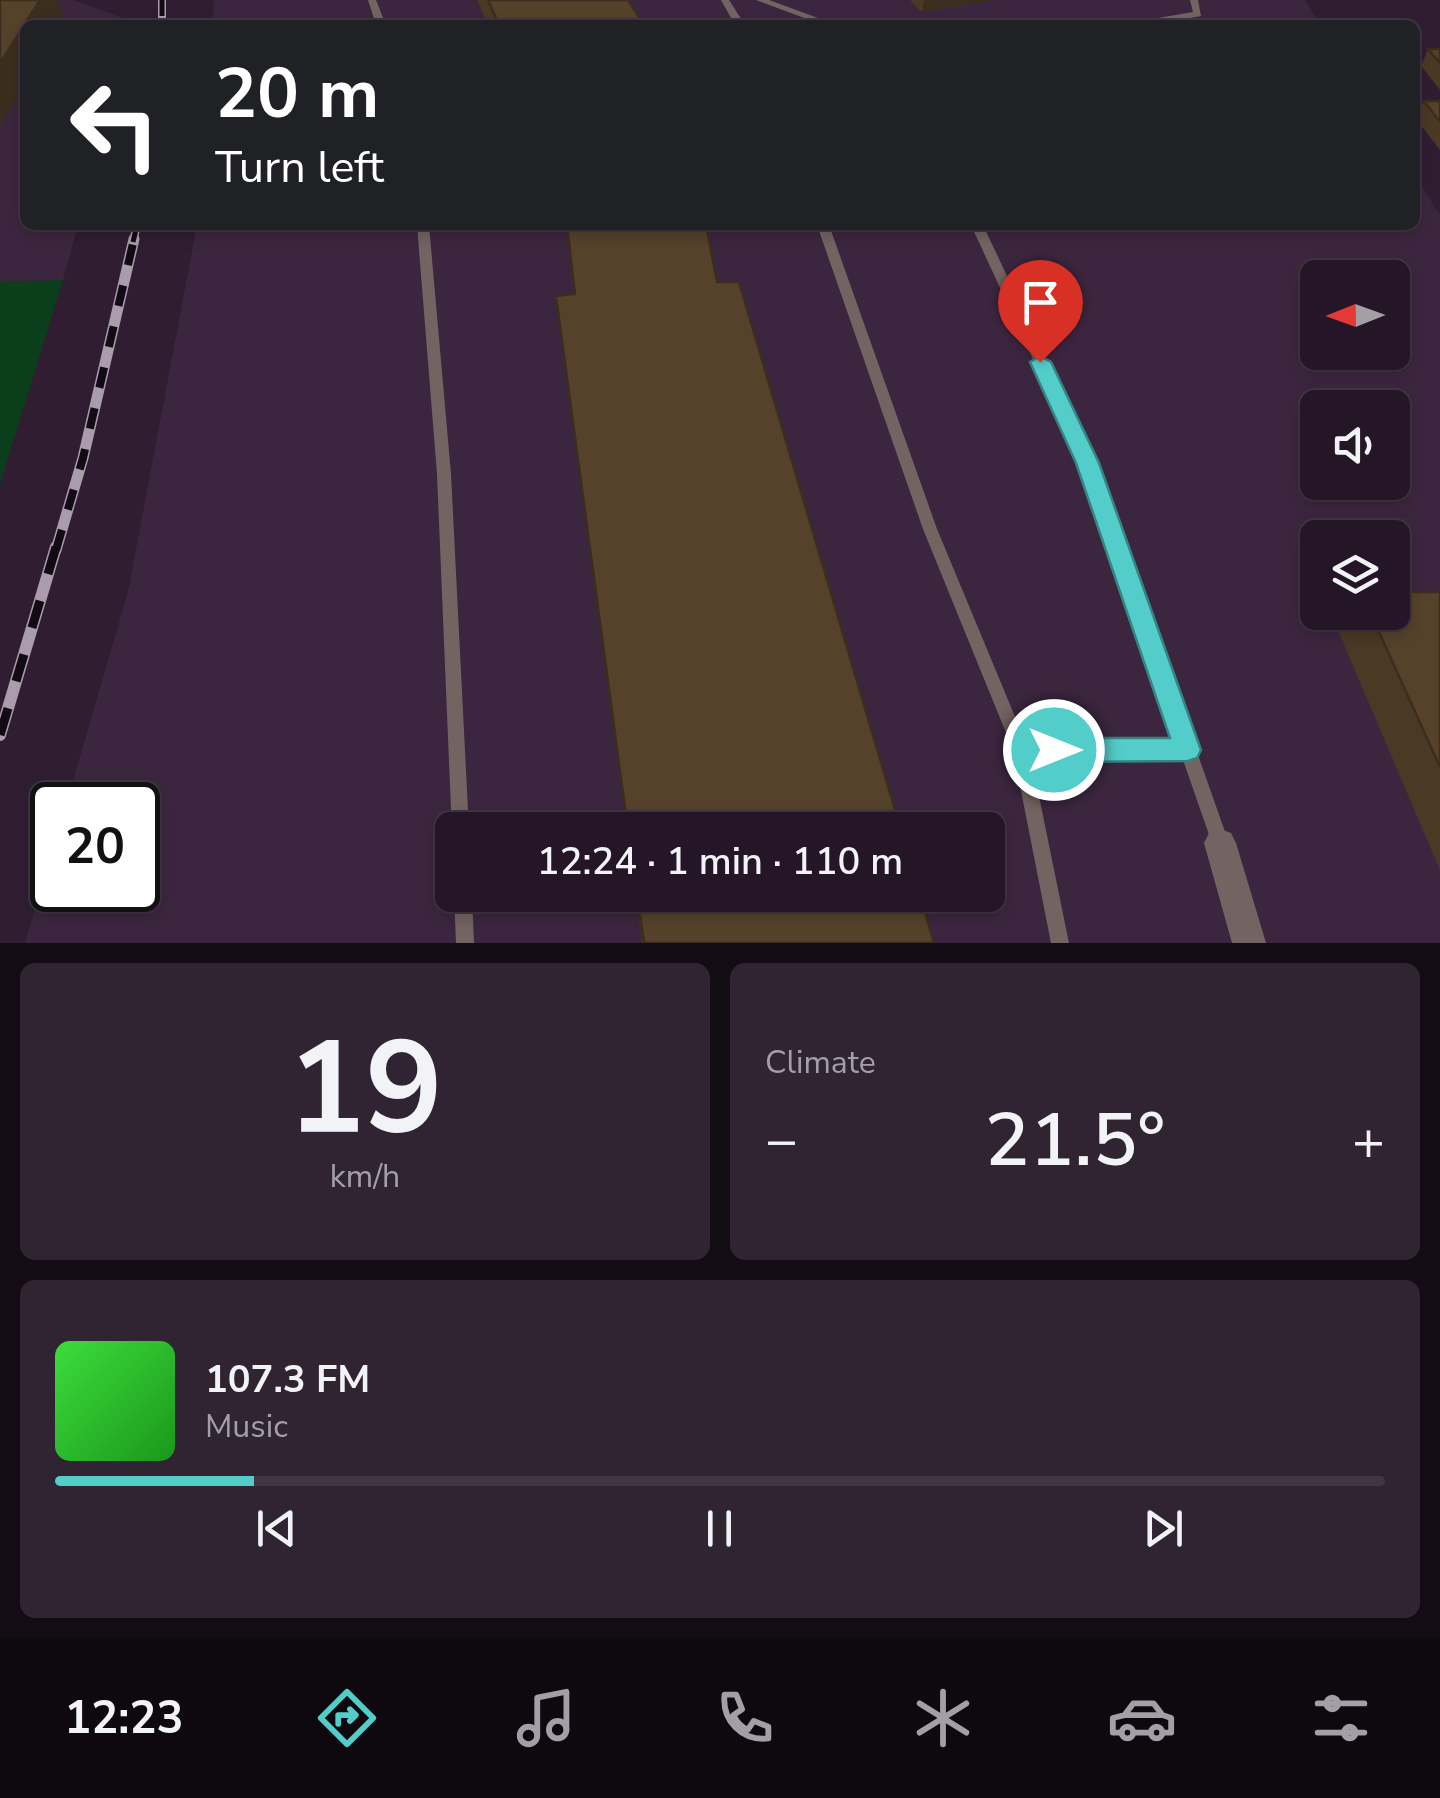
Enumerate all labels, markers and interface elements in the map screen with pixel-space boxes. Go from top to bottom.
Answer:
text: 20 m [215,46,379,142]
icon: left [50,60,180,190]
text: Turn left [215,137,384,198]
pin [998,260,1083,363]
north arrow [1300,260,1410,370]
map controls [1300,260,1410,630]
icon: arrive [1013,275,1068,330]
button: sound [1300,390,1410,500]
button: layers [1300,520,1410,630]
position arrow [1002,698,1106,802]
speed limit sign: 20 [30,782,160,912]
text: 12:24 · 1 min · 110 m [537,836,903,887]
text: 19 [287,1001,443,1178]
text: Climate [765,1041,876,1084]
text: 21.5° [985,1089,1165,1191]
text: − [765,1103,798,1178]
text: + [1352,1103,1385,1178]
text: km/h [330,1155,400,1198]
text: 107.3 FM [205,1354,370,1405]
text: Music [205,1405,288,1448]
icon: previous [249,1501,304,1556]
icon: pause [692,1501,747,1556]
icon: next [1136,1501,1191,1556]
icon: directions [312,1683,382,1753]
icon: music [511,1683,581,1753]
icon: phone [710,1683,780,1753]
icon: climate [908,1683,978,1753]
icon: car [1107,1683,1177,1753]
icon: filters [1306,1683,1376,1753]
text: 12:23 [64,1688,184,1749]

